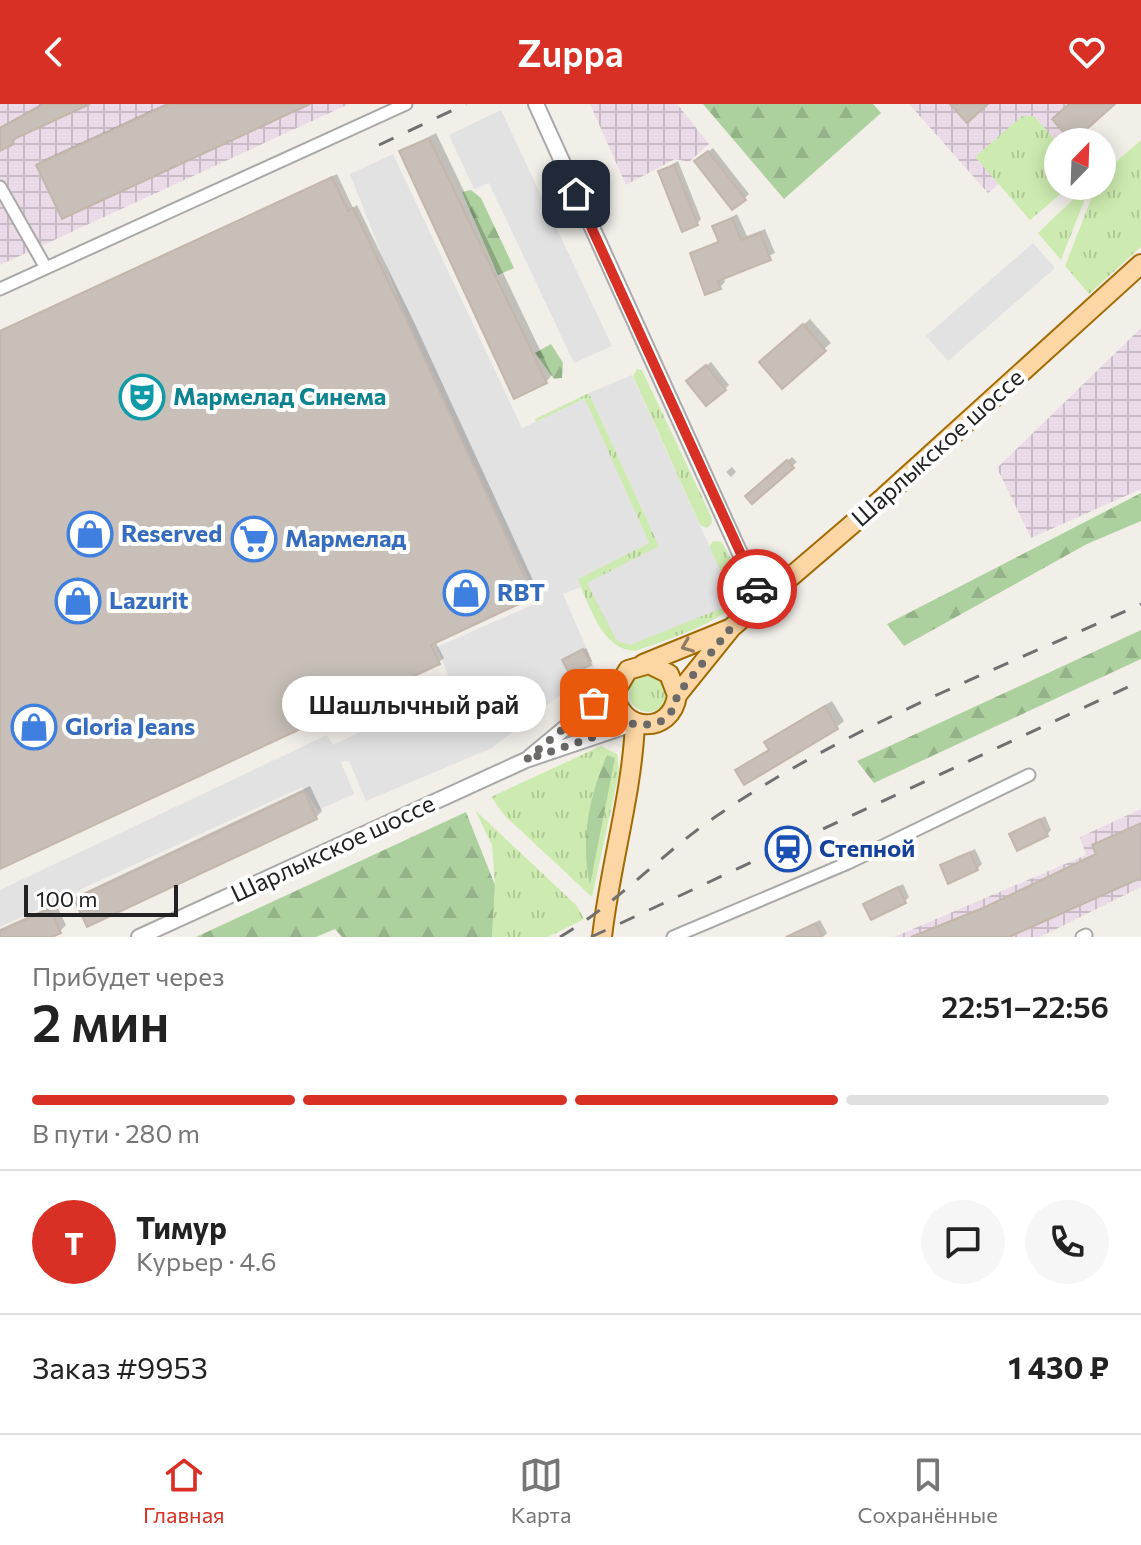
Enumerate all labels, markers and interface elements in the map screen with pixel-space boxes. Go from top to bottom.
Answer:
icon: back [32,30,76,74]
text: Zuppa [517,30,624,74]
icon: heart [1065,30,1109,74]
north arrow [1044,128,1116,200]
map controls [1044,128,1116,200]
pin [542,160,610,228]
icon: home [554,172,598,216]
street label: Шарлыкское шоссе [845,362,1029,532]
theatre icon: Мармелад Синема [118,373,166,421]
place label: Мармелад Синема [173,381,386,410]
shop icon: Reserved [66,510,114,558]
supermarket icon: Мармелад [230,515,278,563]
place label: Reserved [121,518,222,547]
place label: Мармелад [285,523,407,552]
courier [717,549,797,629]
icon: car [735,567,779,611]
shop icon: RBT [442,569,490,617]
shop icon: Lazurit [54,577,102,625]
place label: RBT [497,577,545,606]
place label: Lazurit [109,585,188,614]
one-way arrow [681,636,695,653]
pin [560,669,628,737]
callout: Шашлычный рай [282,675,546,731]
icon: bag [572,681,616,725]
text: Шашлычный рай [309,688,519,719]
shop icon: Gloria Jeans [10,703,58,751]
place label: Gloria Jeans [65,711,195,740]
street label: Шарлыкское шоссе [226,788,439,908]
station icon: Степной [764,825,812,873]
place label: Степной [819,833,915,862]
scale bar [24,881,178,917]
text: 100 m [36,885,98,912]
text: Прибудет через [32,960,225,991]
text: 22:51–22:56 [941,987,1109,1024]
text: 2 мин [32,989,169,1053]
text: В пути · 280 m [32,1117,200,1148]
button: chat [921,1200,1005,1284]
button: phone [1025,1200,1109,1284]
text: Тимур [136,1208,227,1245]
text: Т [64,1224,84,1261]
text: Курьер · 4.6 [136,1245,276,1276]
text: Заказ #9953 [32,1348,208,1385]
text: 1 430 ₽ [1008,1348,1109,1385]
tab: Главная [143,1453,225,1528]
tab: Карта [511,1453,571,1528]
tab: Сохранённые [857,1453,998,1528]

